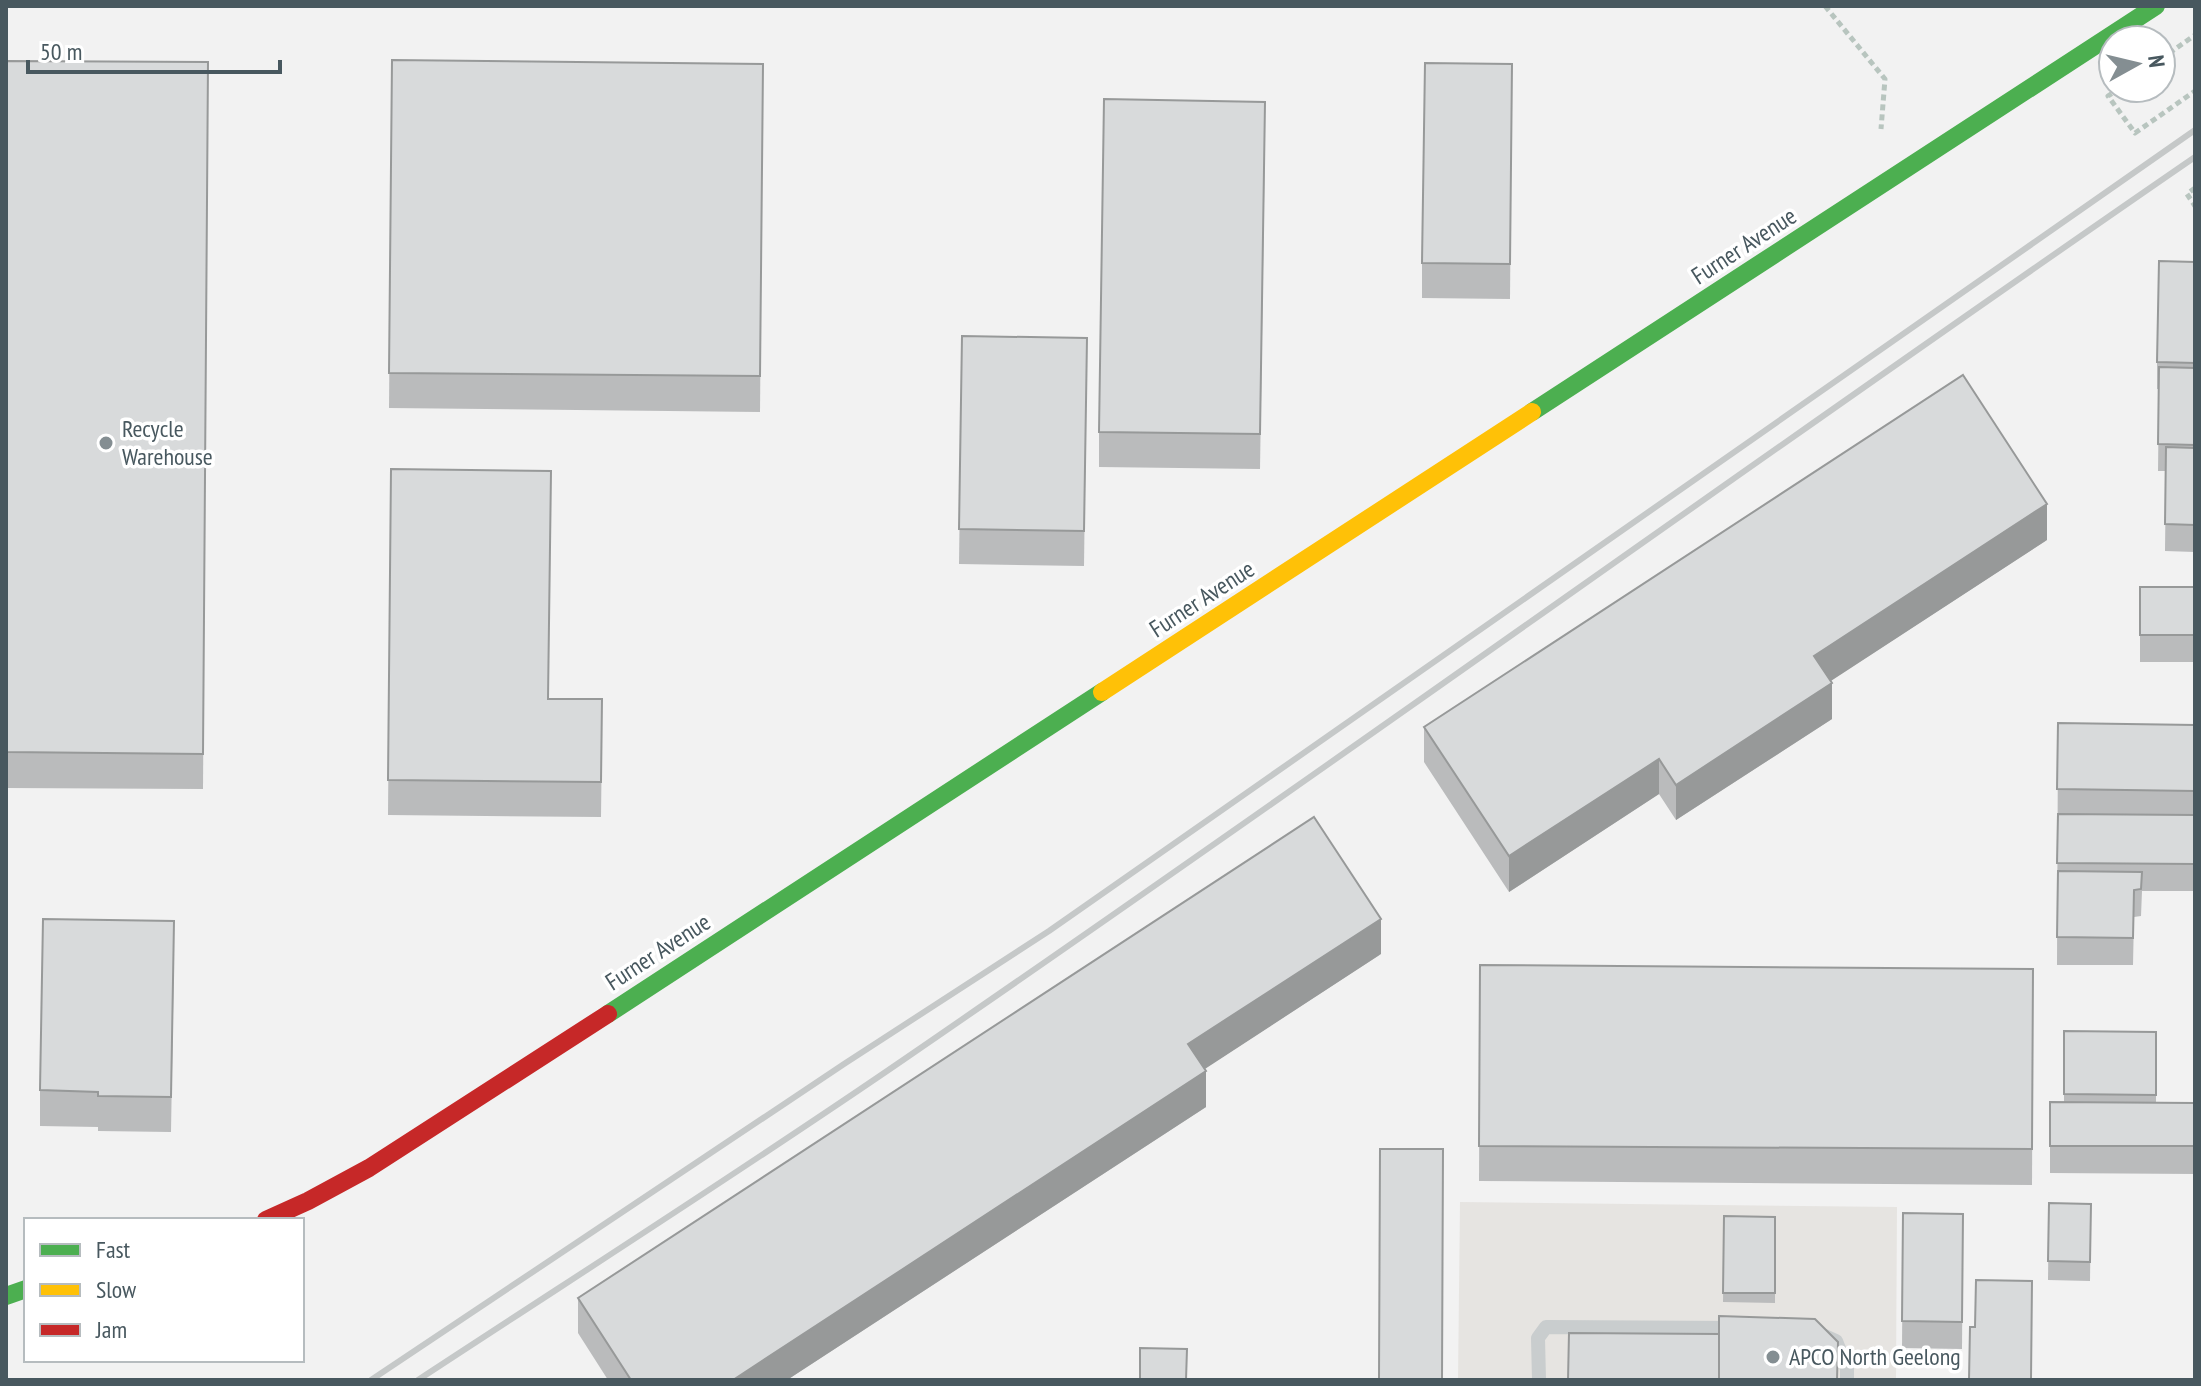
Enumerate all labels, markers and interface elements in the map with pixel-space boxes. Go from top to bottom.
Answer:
scale bar [28,24,280,74]
north arrow [2097,24,2177,104]
text: 50 m [40,36,82,67]
text: N [2142,53,2171,69]
street label: Furner Avenue [1685,200,1802,291]
place label: Recycle Warehouse [122,413,213,472]
marker: Recycle Warehouse [97,434,115,452]
street label: Furner Avenue [1143,553,1260,644]
street label: Furner Avenue [599,906,716,997]
legend [24,1218,304,1362]
text: Fast [96,1234,131,1265]
text: Slow [96,1274,137,1305]
text: Jam [95,1314,127,1345]
place label: APCO North Geelong [1789,1341,1961,1372]
marker: APCO North Geelong [1764,1348,1782,1366]

